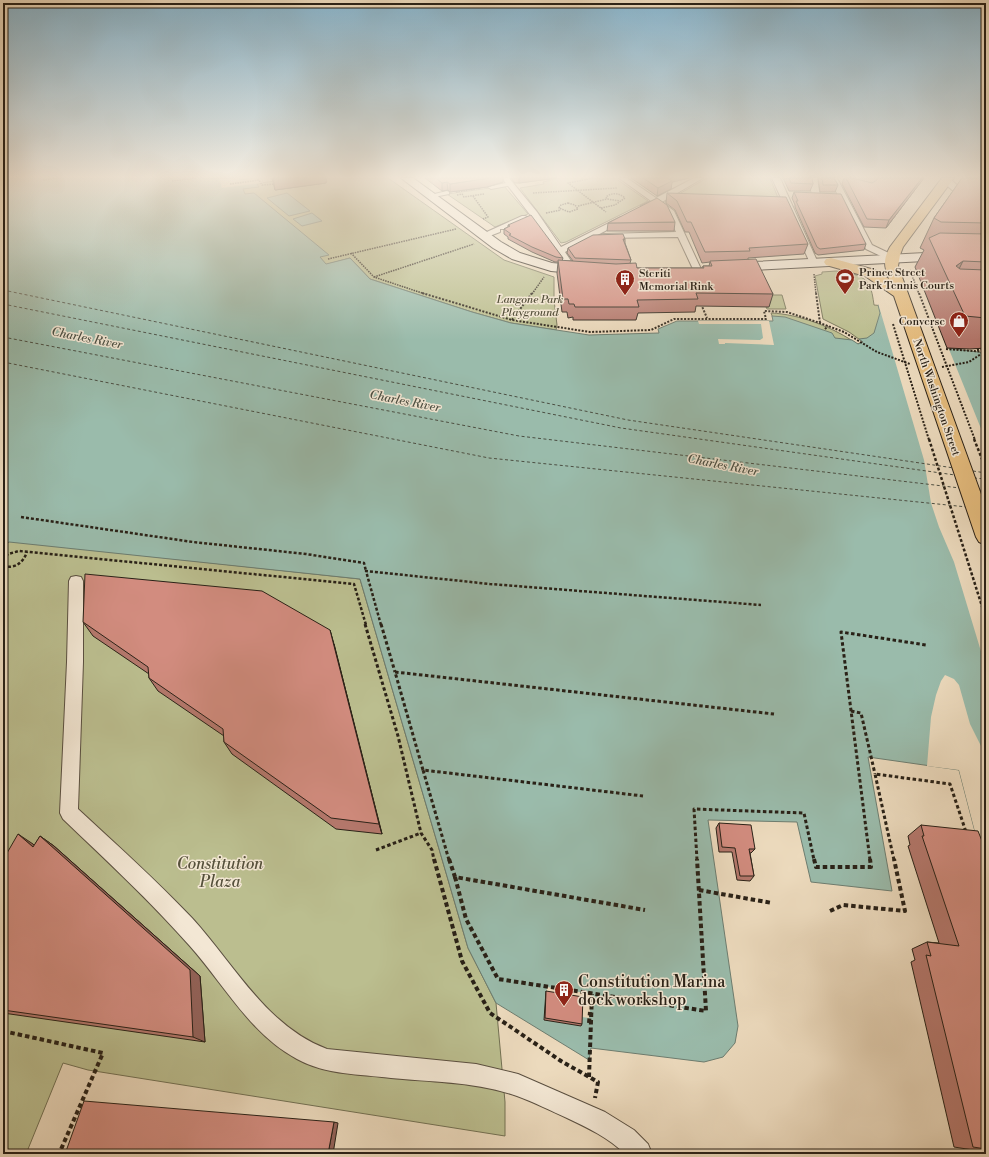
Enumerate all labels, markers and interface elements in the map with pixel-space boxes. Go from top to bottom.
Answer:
place label: Prince Street Park Tennis Courts [859,266,954,293]
place label: Steriti Memorial Rink [639,267,715,294]
sports icon: Prince Street Park Tennis Courts [834,267,856,295]
building icon: Steriti Memorial Rink [614,268,636,296]
park label: Langone Park Playground [496,293,563,320]
shop icon: Converse [948,310,970,338]
place label: Converse [899,315,945,329]
water label: Charles River [50,324,124,353]
street label: North Washington Street [909,337,963,458]
water label: Charles River [368,387,442,416]
water label: Charles River [686,451,760,480]
park label: Constitution Plaza [177,854,264,892]
place label: Constitution Marina dock workshop [578,972,726,1010]
building icon: Constitution Marina dock workshop [553,979,575,1007]

